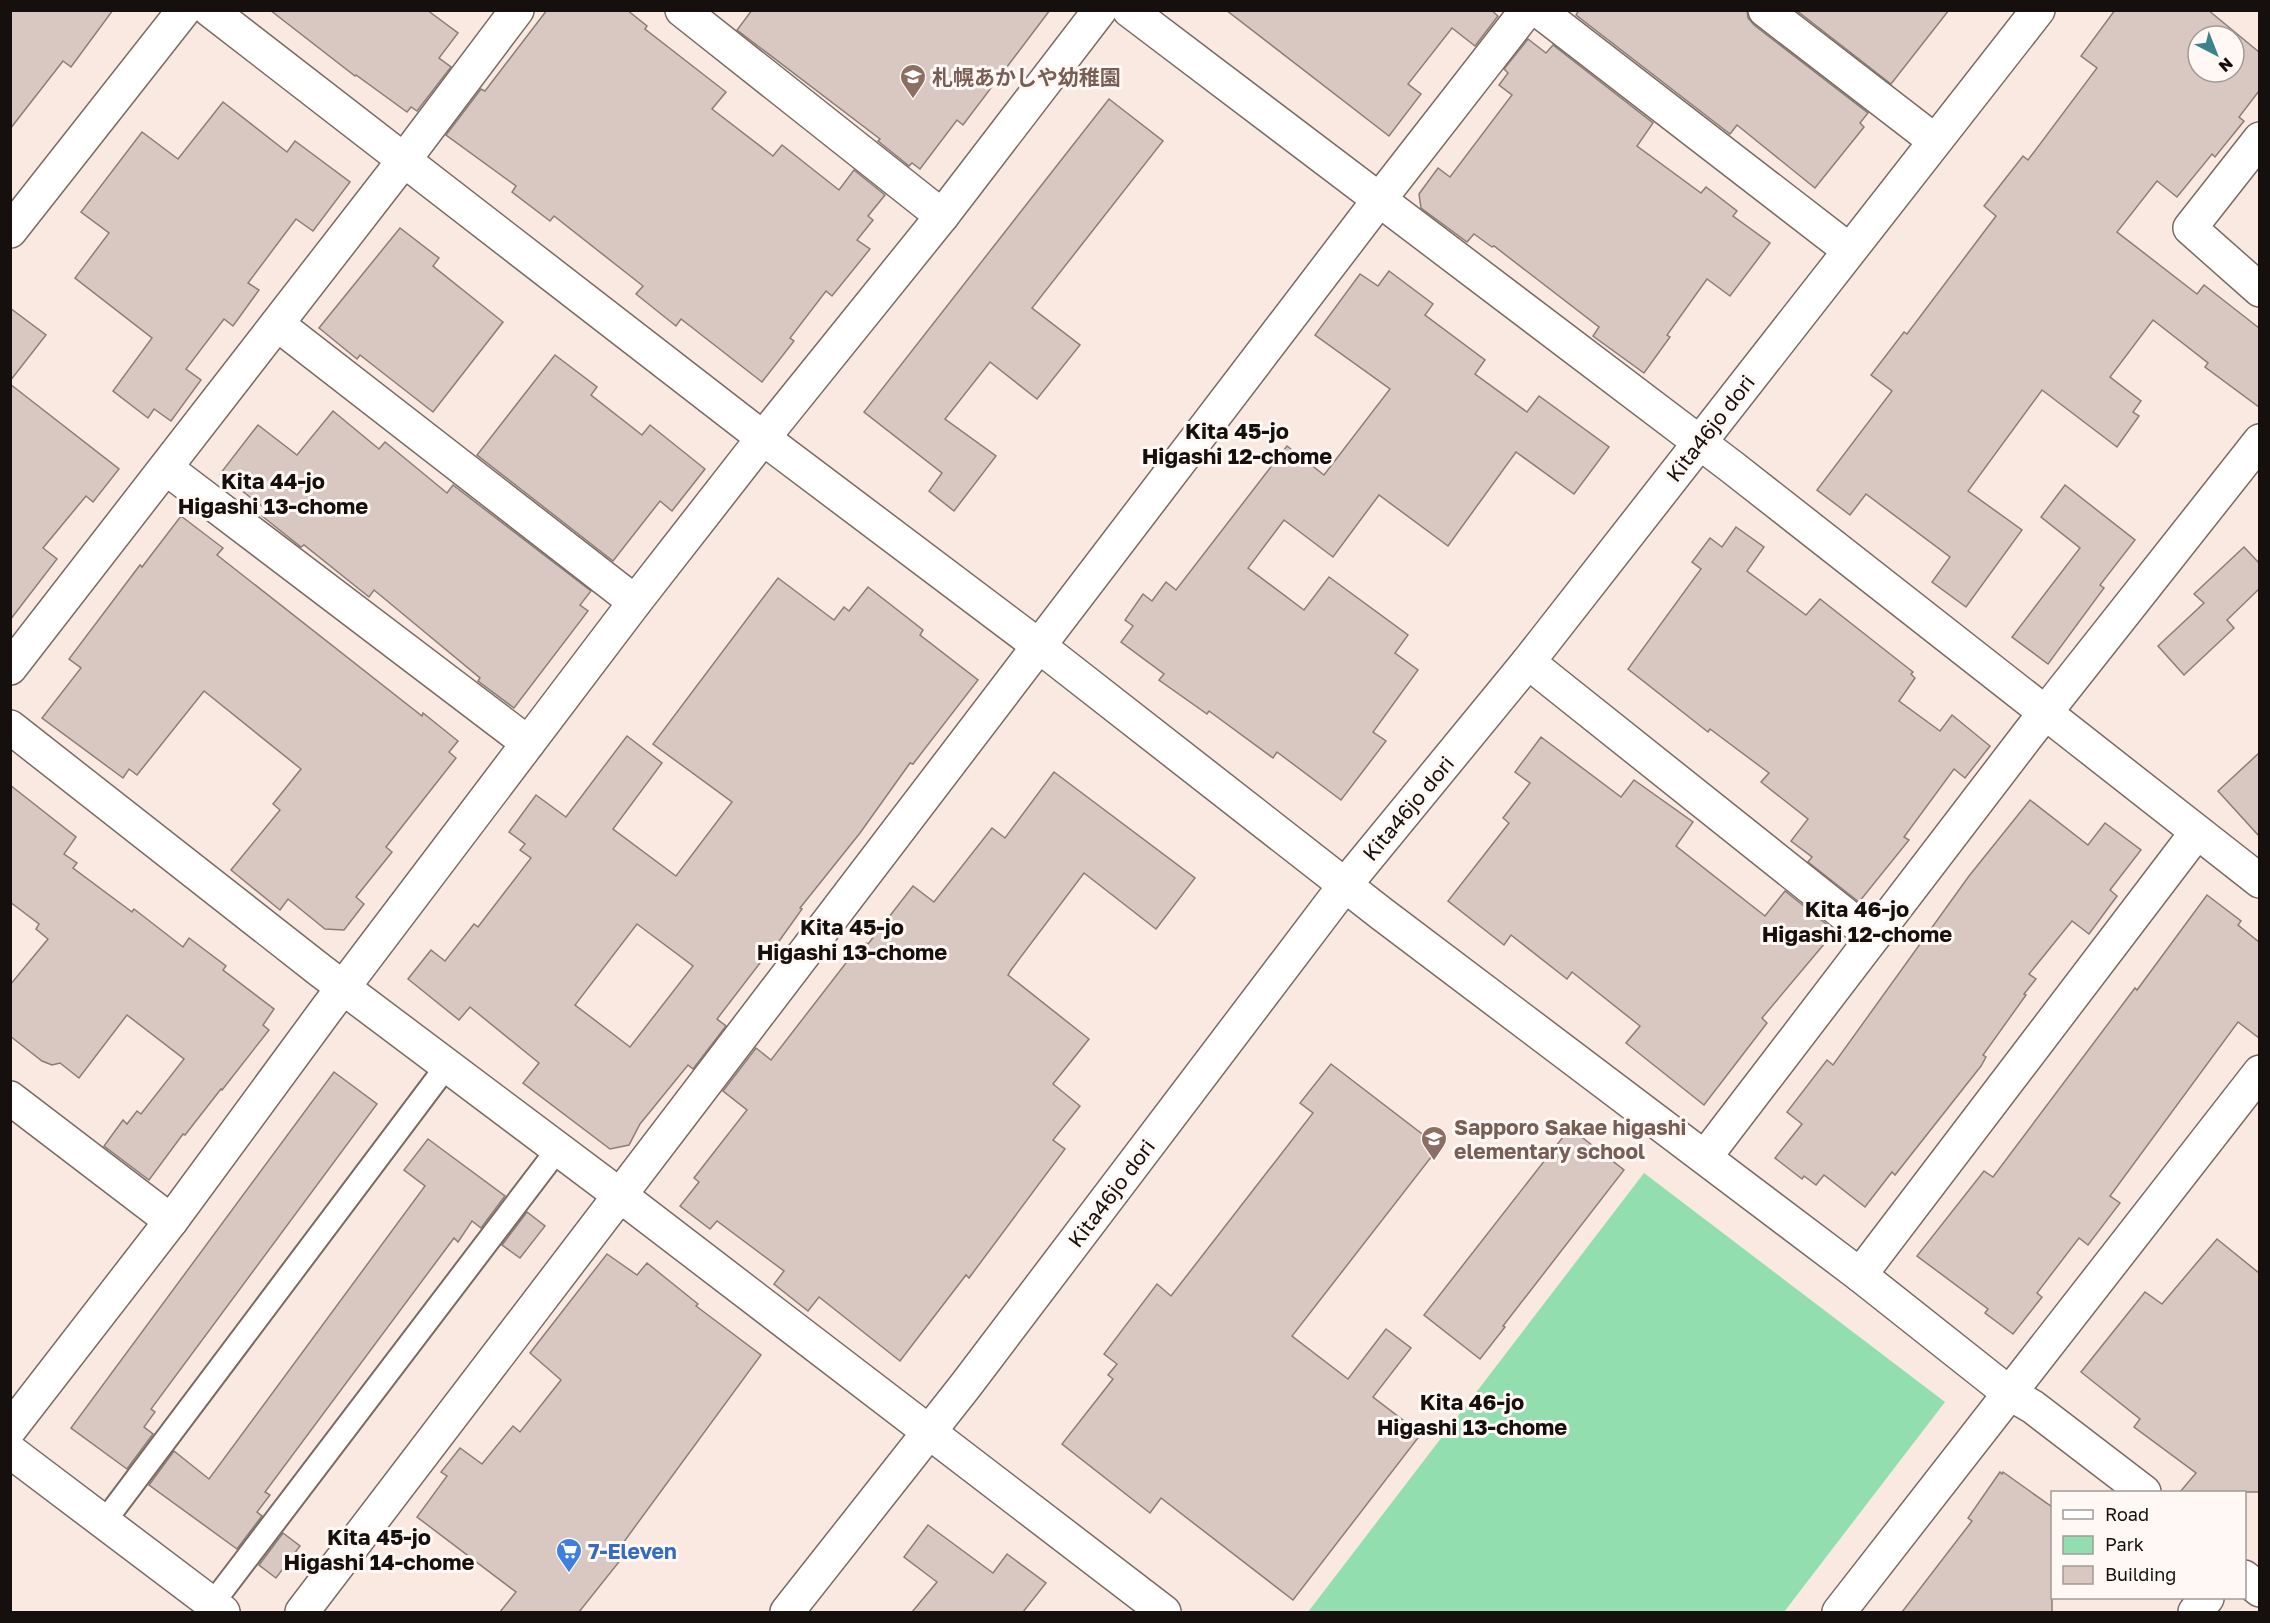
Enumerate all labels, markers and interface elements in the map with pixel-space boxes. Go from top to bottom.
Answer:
north arrow [2186,24,2246,84]
text: N [2215,54,2237,77]
school or university icon: 札幌あかしや幼稚園 [898,62,928,100]
place label: 札幌あかしや幼稚園 [932,64,1121,90]
street label: Kita46jo dori [1660,369,1760,487]
district label: Kita 45-jo Higashi 12-chome [1142,417,1332,469]
district label: Kita 44-jo Higashi 13-chome [178,467,368,519]
street label: Kita46jo dori [1357,750,1459,866]
district label: Kita 46-jo Higashi 12-chome [1762,895,1952,947]
district label: Kita 45-jo Higashi 13-chome [757,913,947,965]
place label: Sapporo Sakae higashi elementary school [1454,1114,1686,1164]
school or university icon: Sapporo Sakae higashi elementary school [1419,1124,1449,1162]
street label: Kita46jo dori [1062,1134,1160,1252]
district label: Kita 46-jo Higashi 13-chome [1377,1388,1567,1440]
legend [2051,1491,2246,1599]
text: Road [2105,1503,2149,1525]
district label: Kita 45-jo Higashi 14-chome [283,1523,475,1575]
text: Park [2105,1533,2144,1555]
supermarket icon: 7-Eleven [554,1536,584,1574]
place label: 7-Eleven [588,1538,677,1564]
text: Building [2105,1563,2176,1585]

